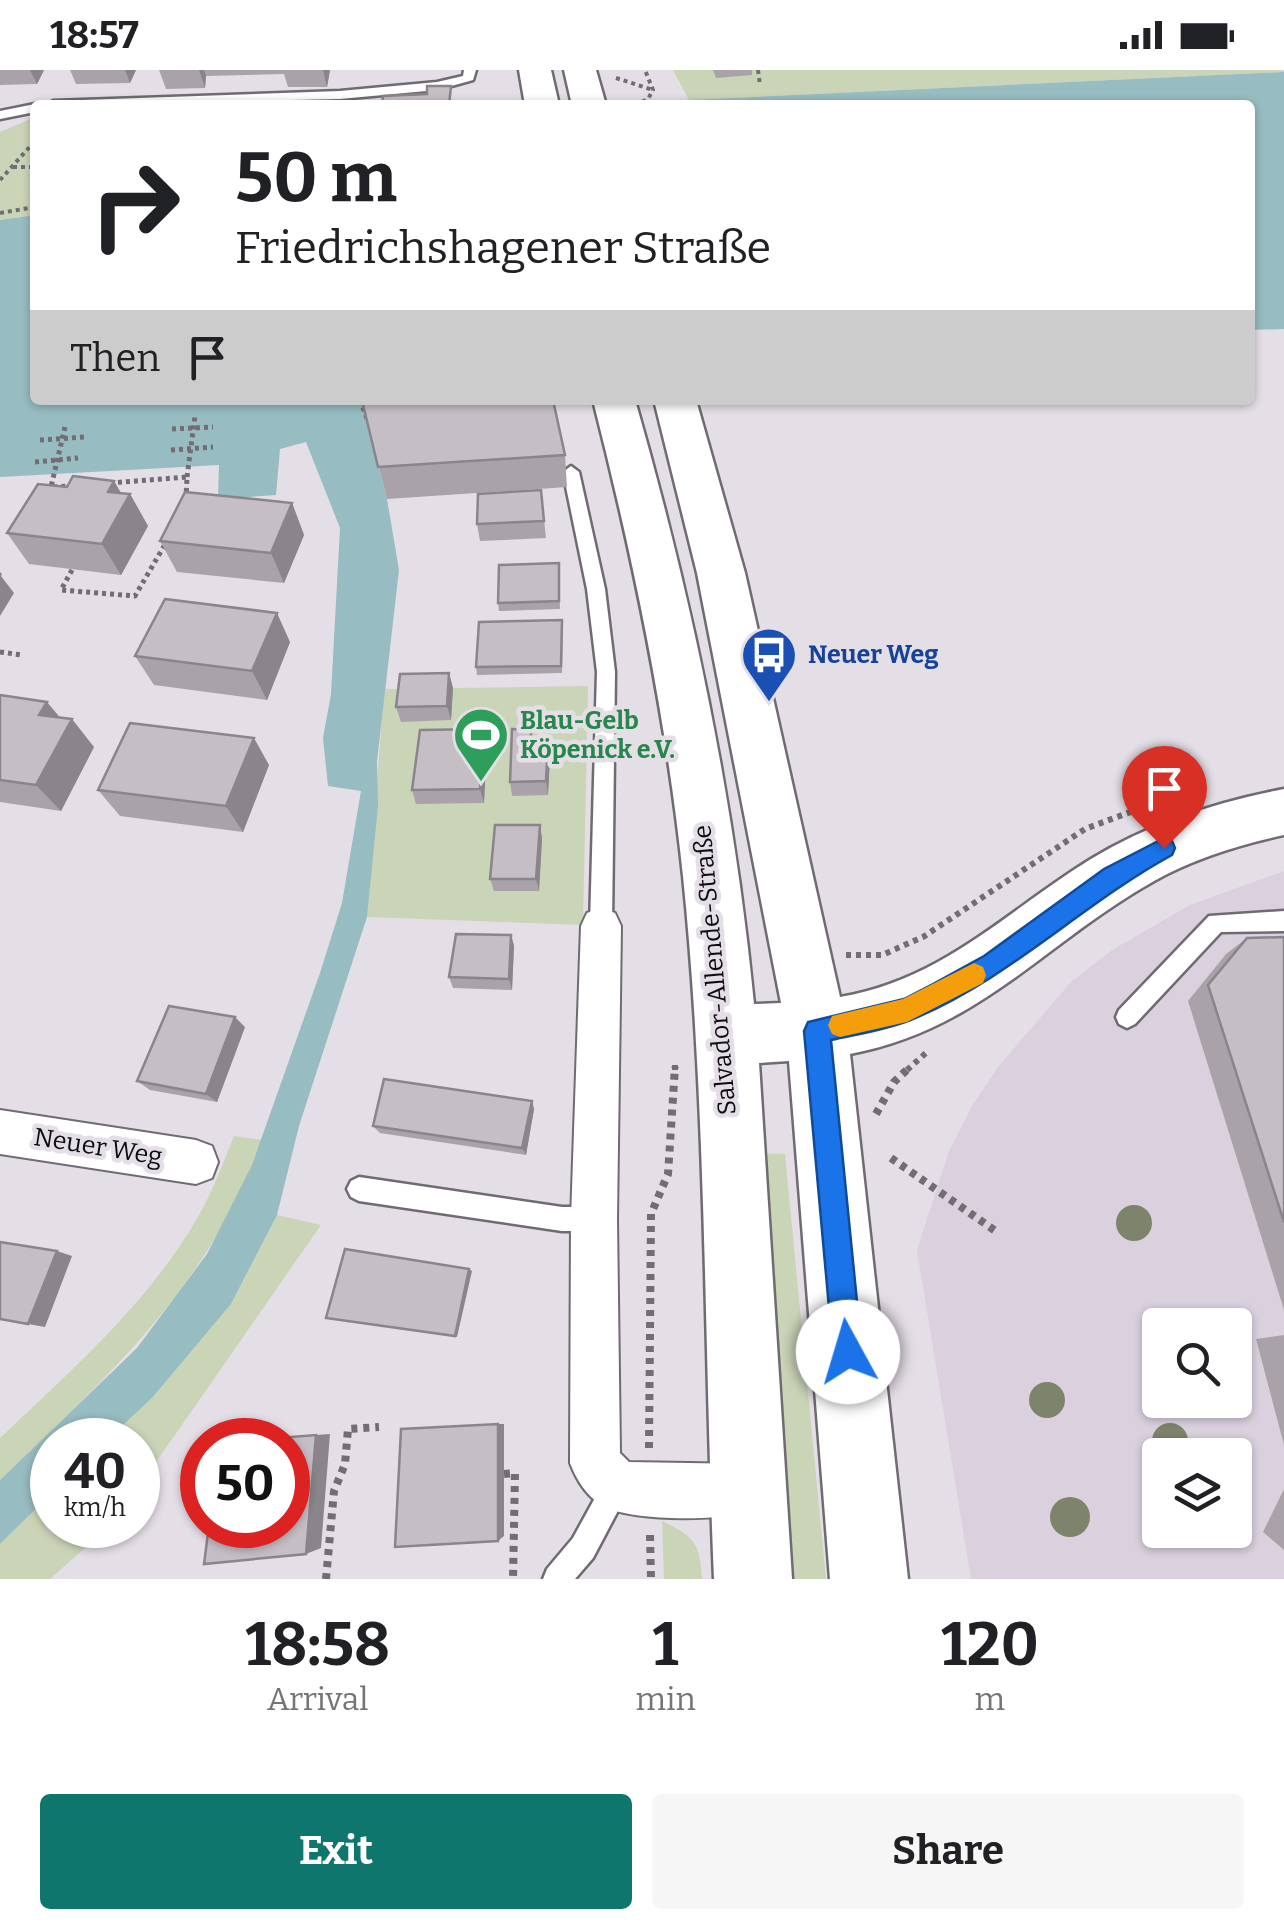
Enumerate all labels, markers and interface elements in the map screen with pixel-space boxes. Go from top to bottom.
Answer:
text: 18:57 [50,12,139,58]
text: 50 m [235,136,397,220]
icon: right [70,140,200,270]
text: Friedrichshagener Straße [235,221,771,275]
icon: arrive [180,330,235,385]
text: Then [70,335,160,381]
bus stop icon: Neuer Weg [739,625,799,704]
place label: Neuer Weg [808,640,939,670]
sports icon: Blau-Gelb Köpenick e.V. [451,705,511,784]
place label: Blau-Gelb Köpenick e.V. [520,706,675,765]
pin [1122,746,1207,849]
icon: arrive [1137,761,1192,816]
street label: Salvador-Allende-Straße [687,824,743,1116]
street label: Neuer Weg [32,1122,164,1172]
position arrow [796,1300,900,1404]
map controls [1142,1308,1252,1548]
button: search [1142,1308,1252,1418]
speed limit sign: 50 [180,1418,310,1548]
button: layers [1142,1438,1252,1548]
text: 40 [64,1441,126,1501]
text: km/h [64,1493,126,1523]
text: 18:58 [245,1609,390,1681]
text: 1 [653,1609,679,1681]
text: 120 [941,1609,1039,1681]
text: Arrival [267,1680,368,1718]
text: min [635,1680,696,1718]
text: m [975,1680,1005,1718]
button: Exit [40,1794,632,1909]
button: Share [652,1794,1244,1909]

